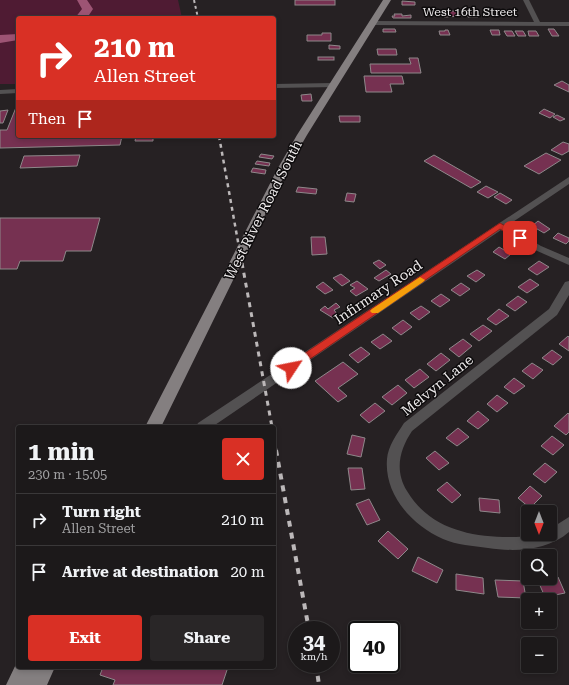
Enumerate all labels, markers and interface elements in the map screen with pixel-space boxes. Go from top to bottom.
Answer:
street label: West 16th Street [423,5,518,19]
text: 210 m [94,31,175,64]
icon: right [28,32,80,84]
text: Allen Street [94,65,196,86]
icon: arrive [74,108,96,130]
text: Then [28,110,66,128]
street label: West River Road South [221,138,305,282]
pin [503,221,537,255]
icon: arrive [509,227,531,249]
street label: Infirmary Road [331,257,425,327]
position arrow [270,347,312,389]
street label: Melvyn Lane [398,351,476,419]
text: 1 min [28,438,95,466]
button: close [222,438,264,480]
text: 230 m · 15:05 [28,467,107,482]
text: Turn right [62,503,141,521]
north arrow [521,505,557,541]
map controls [521,505,557,673]
icon: right [28,509,50,531]
text: 210 m [221,511,264,529]
text: Allen Street [62,521,135,536]
button: search [521,549,557,585]
icon: arrive [28,561,50,583]
text: Arrive at destination [62,563,218,581]
text: 20 m [230,563,265,581]
button: + [521,593,557,629]
button: Exit [28,615,142,661]
button: Share [150,615,264,661]
speed limit sign: 40 [348,621,400,673]
text: 34 [303,630,325,654]
button: − [521,637,557,673]
text: km/h [301,651,327,662]

